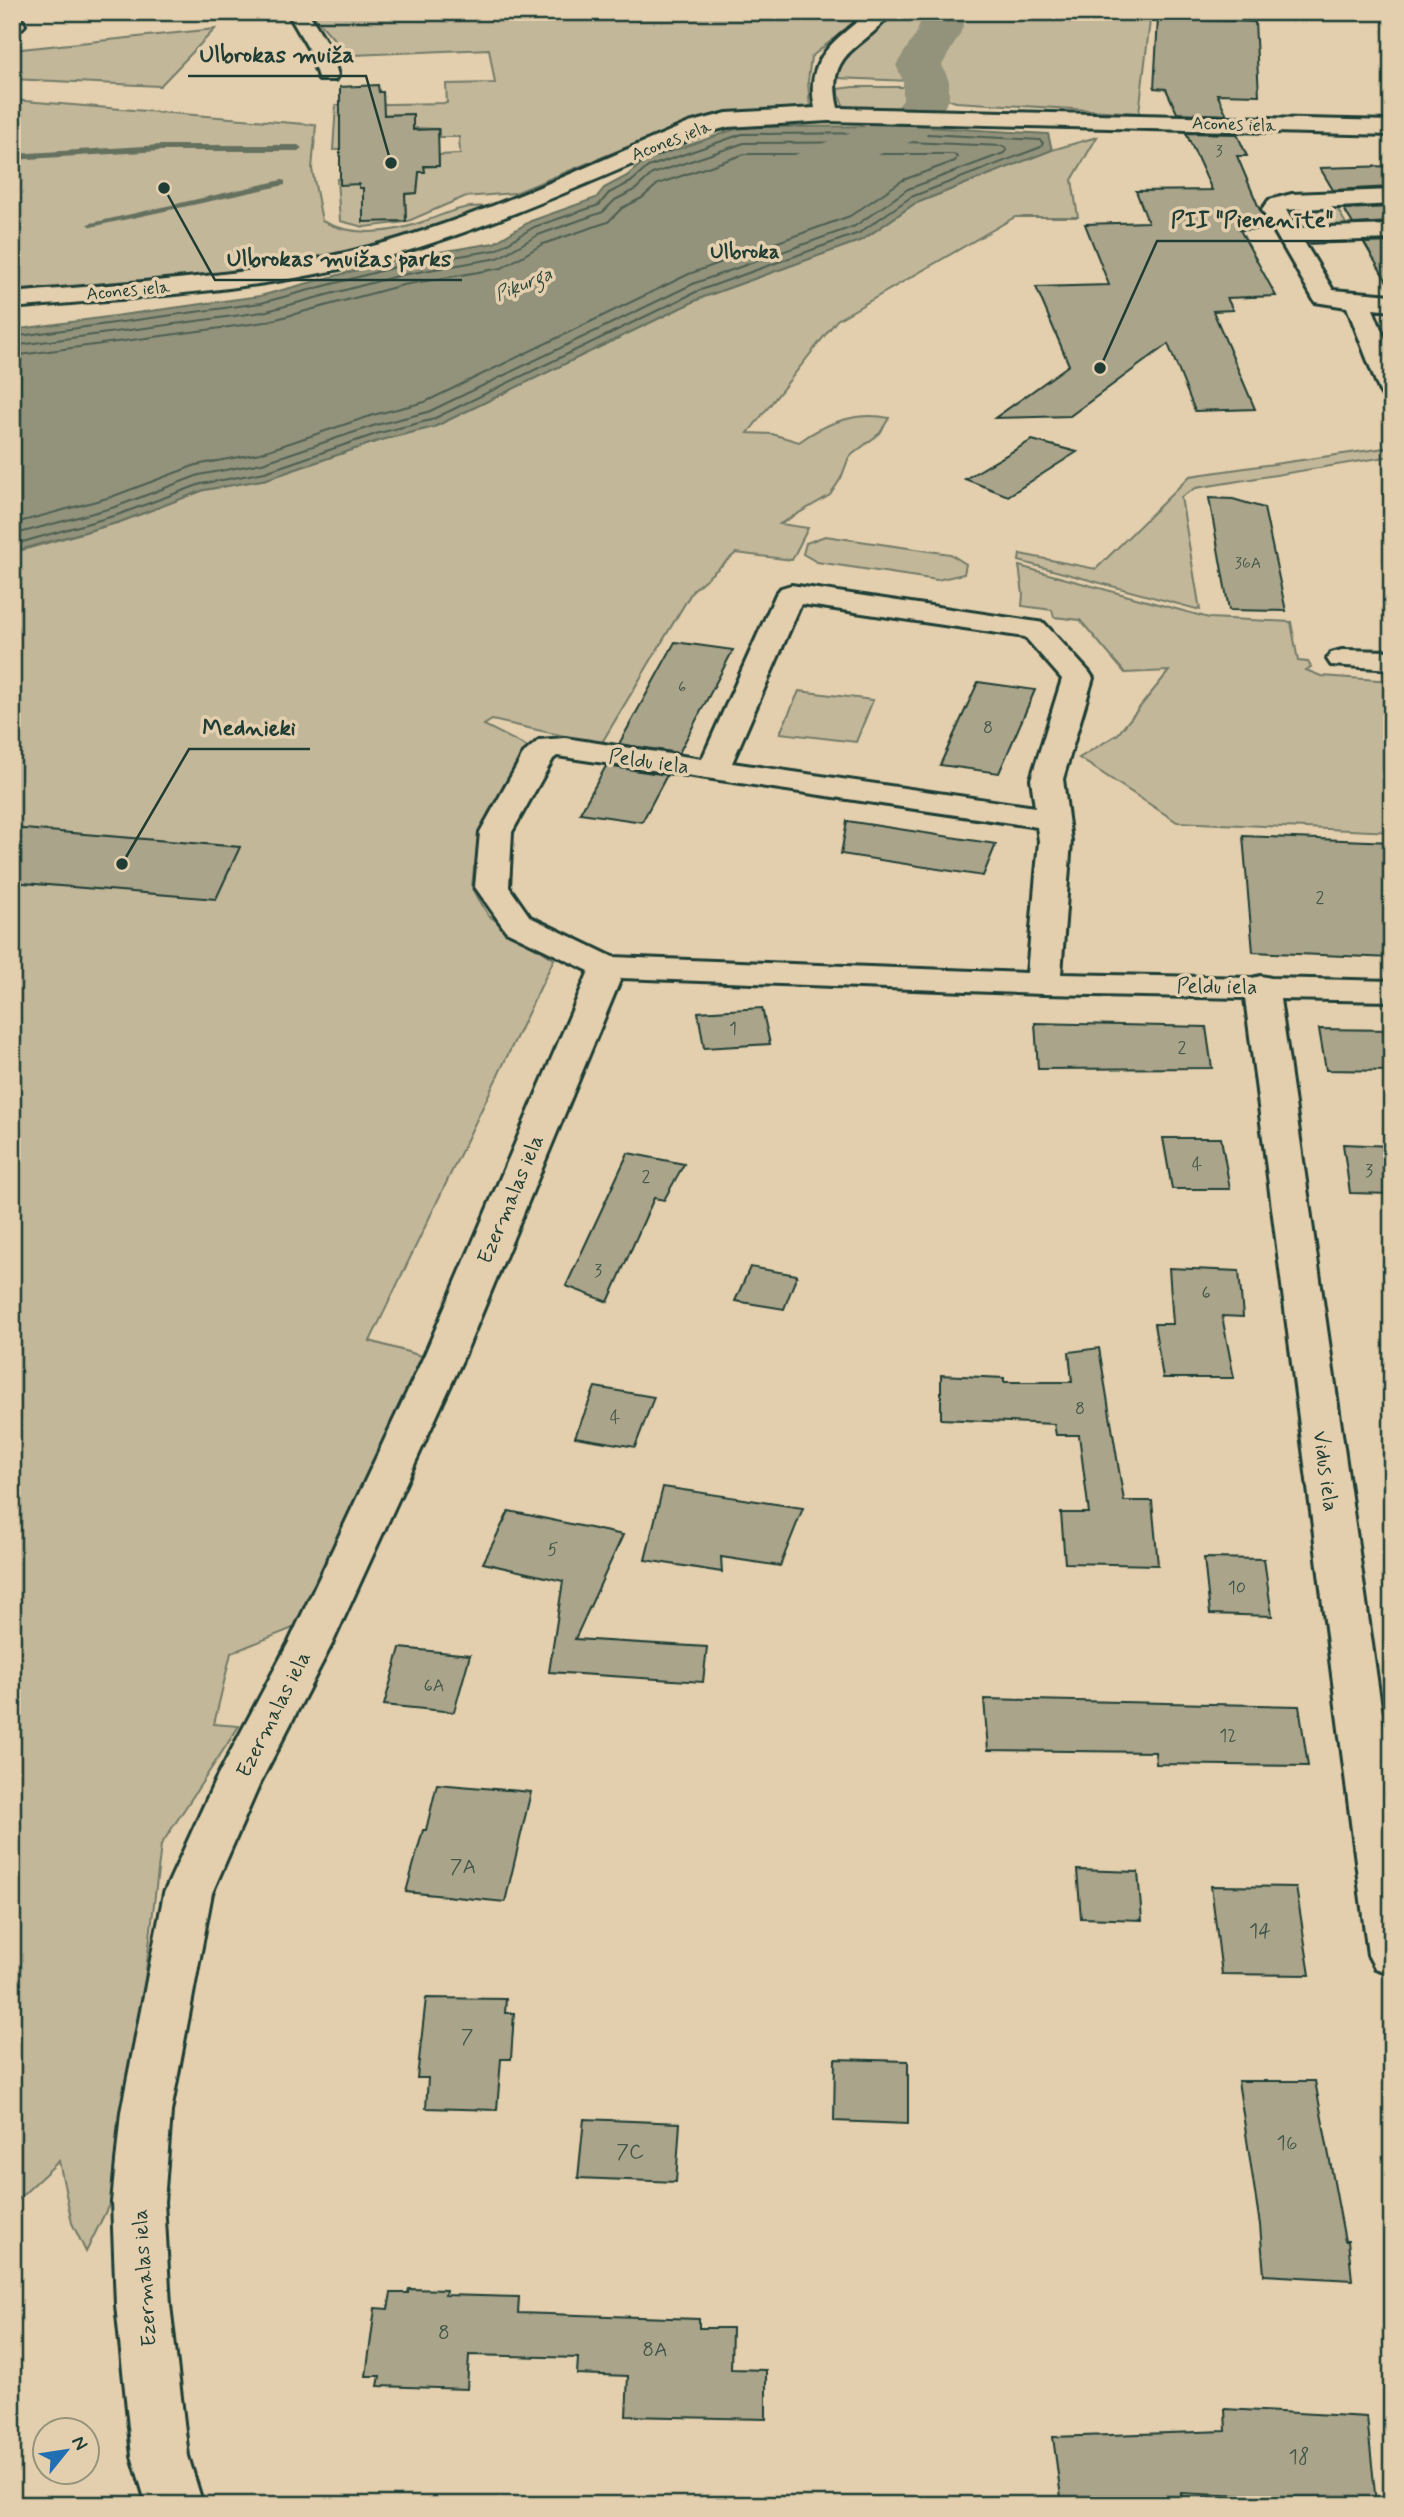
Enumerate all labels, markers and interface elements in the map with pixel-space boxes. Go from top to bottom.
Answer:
callout: Ulbrokas muiža [188,32,366,76]
text: Ulbrokas muiža [200,41,355,71]
street label: Acones iela [1192,112,1277,138]
street label: Acones iela [628,115,715,167]
house number: 3 [1215,141,1223,162]
callout: PII "Pienenīte" [1157,197,1347,241]
text: PII "Pienenīte" [1171,206,1333,236]
callout: Ulbrokas muižas parks [215,236,462,280]
district label: Ulbroka [710,238,780,266]
text: Ulbrokas muižas parks [227,245,452,275]
water label: Piķurga [491,261,557,309]
street label: Acones iela [85,275,171,307]
house number: 36A [1235,553,1261,574]
house number: 6 [678,677,686,698]
callout: Mednieki [189,705,310,749]
text: Mednieki [202,714,296,744]
house number: 8 [983,716,993,740]
street label: Peldu iela [607,743,691,781]
house number: 2 [1316,886,1325,910]
street label: Peldu iela [1176,972,1258,1002]
house number: 1 [729,1017,737,1041]
house number: 2 [1178,1036,1187,1060]
street label: Ezermalas iela [471,1130,551,1268]
house number: 4 [1192,1153,1202,1177]
house number: 3 [1365,1159,1373,1183]
house number: 2 [642,1165,651,1189]
house number: 3 [594,1259,602,1283]
house number: 6 [1201,1281,1211,1305]
house number: 8 [1075,1397,1085,1421]
house number: 4 [610,1406,620,1430]
street label: Vidus iela [1305,1429,1345,1513]
house number: 5 [548,1538,559,1562]
house number: 10 [1228,1576,1246,1600]
street label: Ezermalas iela [230,1647,318,1782]
house number: 6A [424,1674,445,1698]
house number: 12 [1219,1724,1237,1748]
house number: 7A [450,1853,476,1881]
house number: 14 [1249,1917,1271,1945]
house number: 7 [461,2023,474,2051]
house number: 16 [1277,2129,1298,2157]
house number: 7C [616,2138,644,2166]
street label: Ezermalas iela [126,2208,164,2348]
house number: 8 [438,2319,450,2347]
house number: 8A [642,2336,668,2364]
north arrow [32,2416,102,2486]
text: N [65,2432,93,2455]
house number: 18 [1289,2443,1309,2471]

